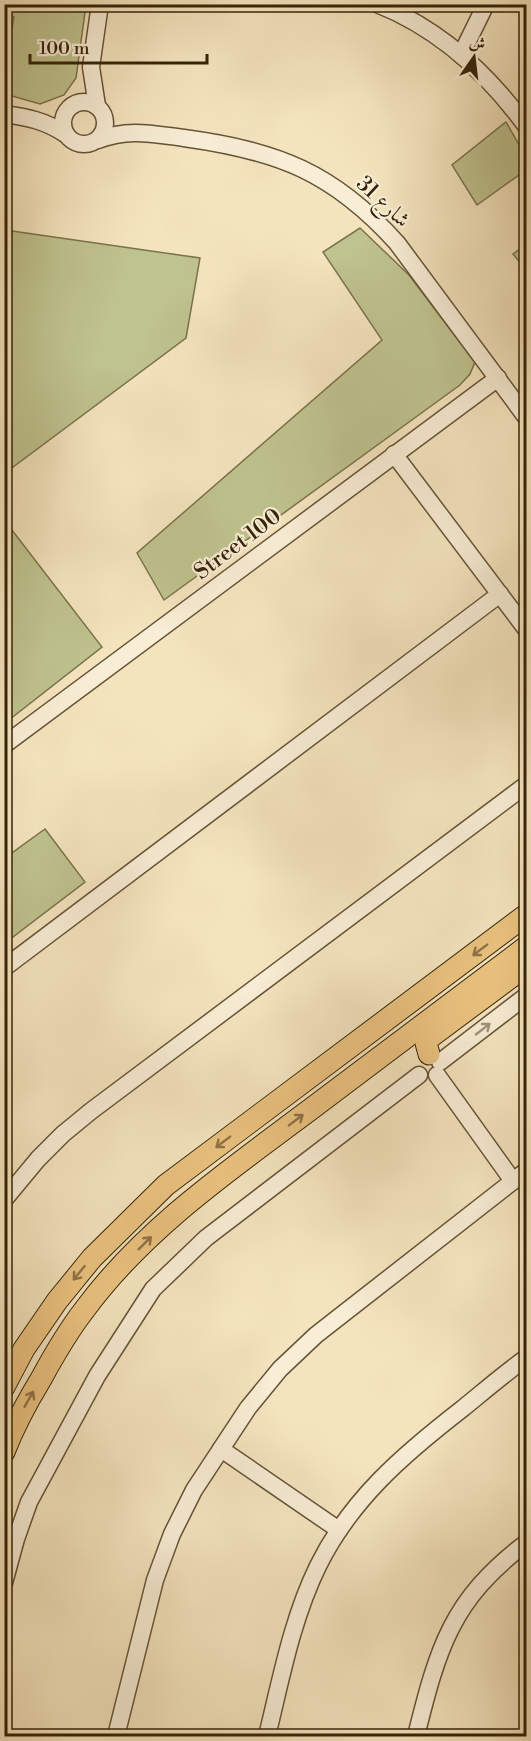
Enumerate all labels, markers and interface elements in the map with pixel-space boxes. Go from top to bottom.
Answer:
scale bar [30,27,207,65]
north arrow [444,27,504,87]
text: ش [467,32,488,55]
text: 100 m [39,37,90,60]
street label: شارع 31 [348,170,416,237]
street label: Street 100 [189,503,287,586]
one-way arrow [472,944,488,956]
one-way arrow [475,1023,491,1036]
one-way arrow [288,1114,304,1127]
one-way arrow [215,1136,231,1149]
one-way arrow [137,1236,152,1251]
one-way arrow [72,1265,86,1280]
one-way arrow [23,1391,35,1408]

